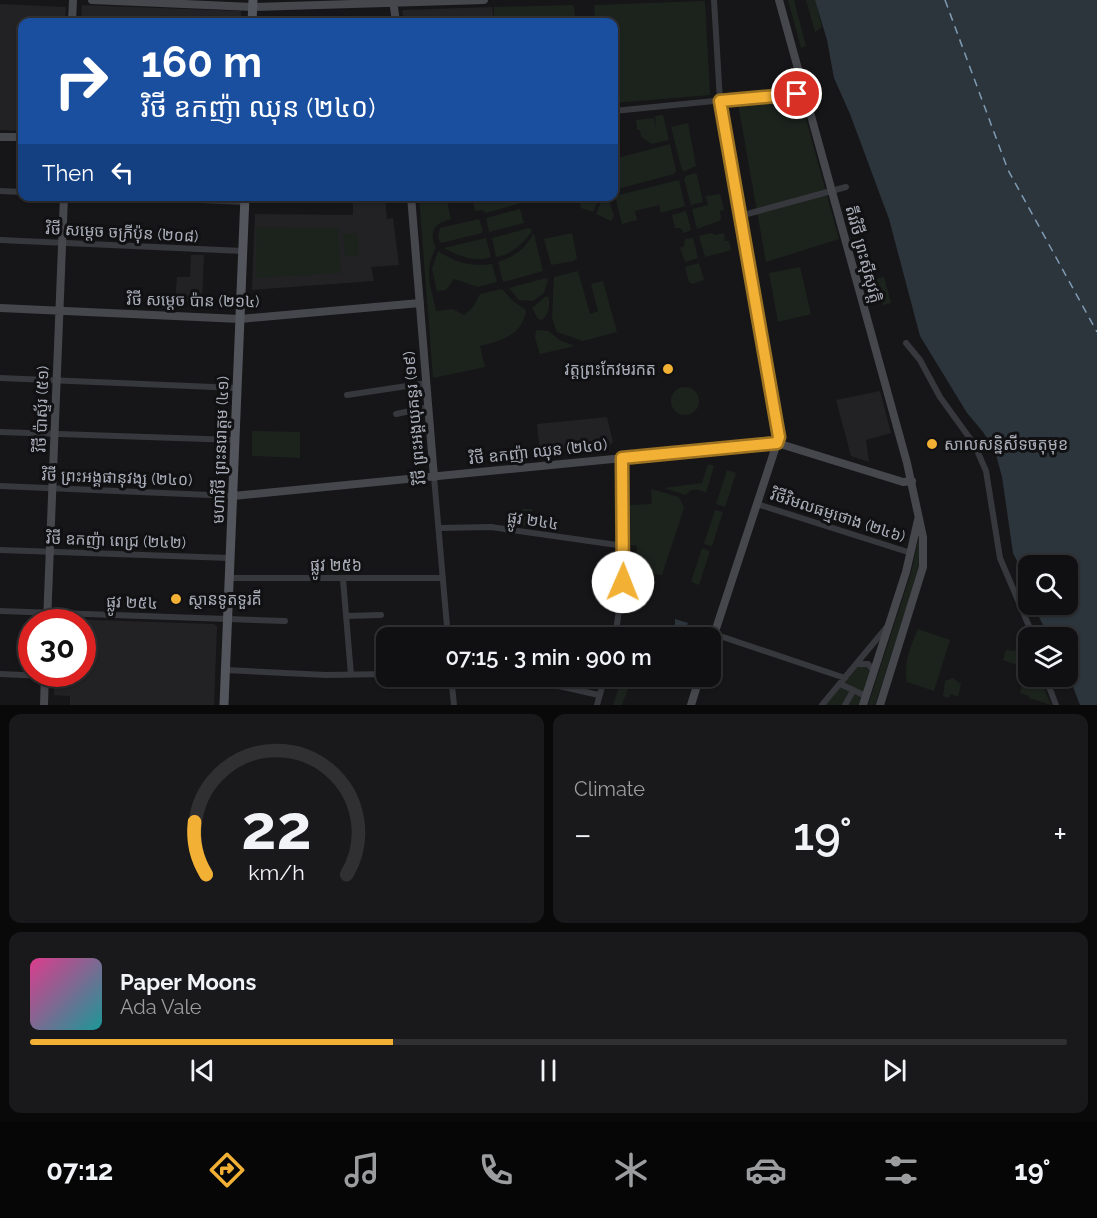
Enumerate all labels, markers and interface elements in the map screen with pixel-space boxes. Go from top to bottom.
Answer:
text: 160 m [141,38,262,87]
icon: right [42,42,120,120]
pin [771,68,822,119]
icon: arrive [780,77,813,110]
text: វិថី ឧកញ៉ា ឈុន (២៤០) [141,92,375,123]
icon: left [106,156,139,189]
text: Then [42,160,94,186]
street label: តីរវិថី ព្រះស៊ីសុវត្តិ [840,203,887,305]
street label: វិថី សម្តេច ចក្រីប៉ុន (២០៨) [44,217,199,247]
street label: វិថី សម្តេច ប៉ាន (២១៤) [126,288,260,312]
street label: វិថី ព្រះអង្គយុគន្ធរ (១៩) [398,350,431,486]
place label: វត្តព្រះកែវមរកត [565,360,656,379]
marker: វត្តព្រះកែវមរកត [661,362,675,376]
street label: វិថី ប៉ាស្ទ័រ (៥១) [29,365,53,453]
street label: មហាវិថី ព្រះនរោត្តម (៤១) [207,376,233,524]
street label: វិថី ឧកញ៉ា ឈុន (២៤០) [467,433,608,470]
place label: សាលសន្និសីទចតុមុខ [944,434,1068,455]
marker: សាលសន្និសីទចតុមុខ [925,437,939,451]
street label: វិថី ព្រះអង្គផានុវង្ស (២៤០) [40,464,193,491]
street label: វិថីវិមលធម្មថោង (២៤៦) [767,483,908,547]
street label: ផ្លូវ ២៤៤ [505,507,560,538]
street label: វិថី ឧកញ៉ា ពេជ្រ (២៤២) [45,527,186,552]
position arrow [591,550,655,614]
map controls [1018,555,1078,687]
button: search [1018,555,1078,615]
street label: ផ្លូវ ២៥៦ [310,556,362,580]
place label: ស្ថានទូតទួរគី [188,589,262,609]
street label: ផ្លូវ ២៥៤ [106,592,158,618]
marker: ស្ថានទូតទួរគី [169,592,183,606]
speed limit sign: 30 [18,609,96,687]
button: layers [1018,627,1078,687]
text: 07:15 · 3 min · 900 m [445,644,652,670]
text: Climate [574,777,645,801]
text: 22 [241,790,312,864]
text: 19° [793,808,852,861]
text: − [574,815,592,854]
text: + [1053,815,1067,854]
text: km/h [248,861,305,886]
text: Paper Moons [120,969,256,995]
text: Ada Vale [120,995,202,1019]
icon: previous [186,1054,219,1087]
icon: pause [532,1054,565,1087]
icon: next [878,1054,911,1087]
icon: directions [206,1149,248,1191]
icon: music [341,1149,383,1191]
icon: phone [475,1149,517,1191]
icon: climate [610,1149,652,1191]
icon: car [745,1149,787,1191]
icon: filters [880,1149,922,1191]
text: 07:12 [46,1155,113,1186]
text: 19° [1014,1155,1051,1186]

